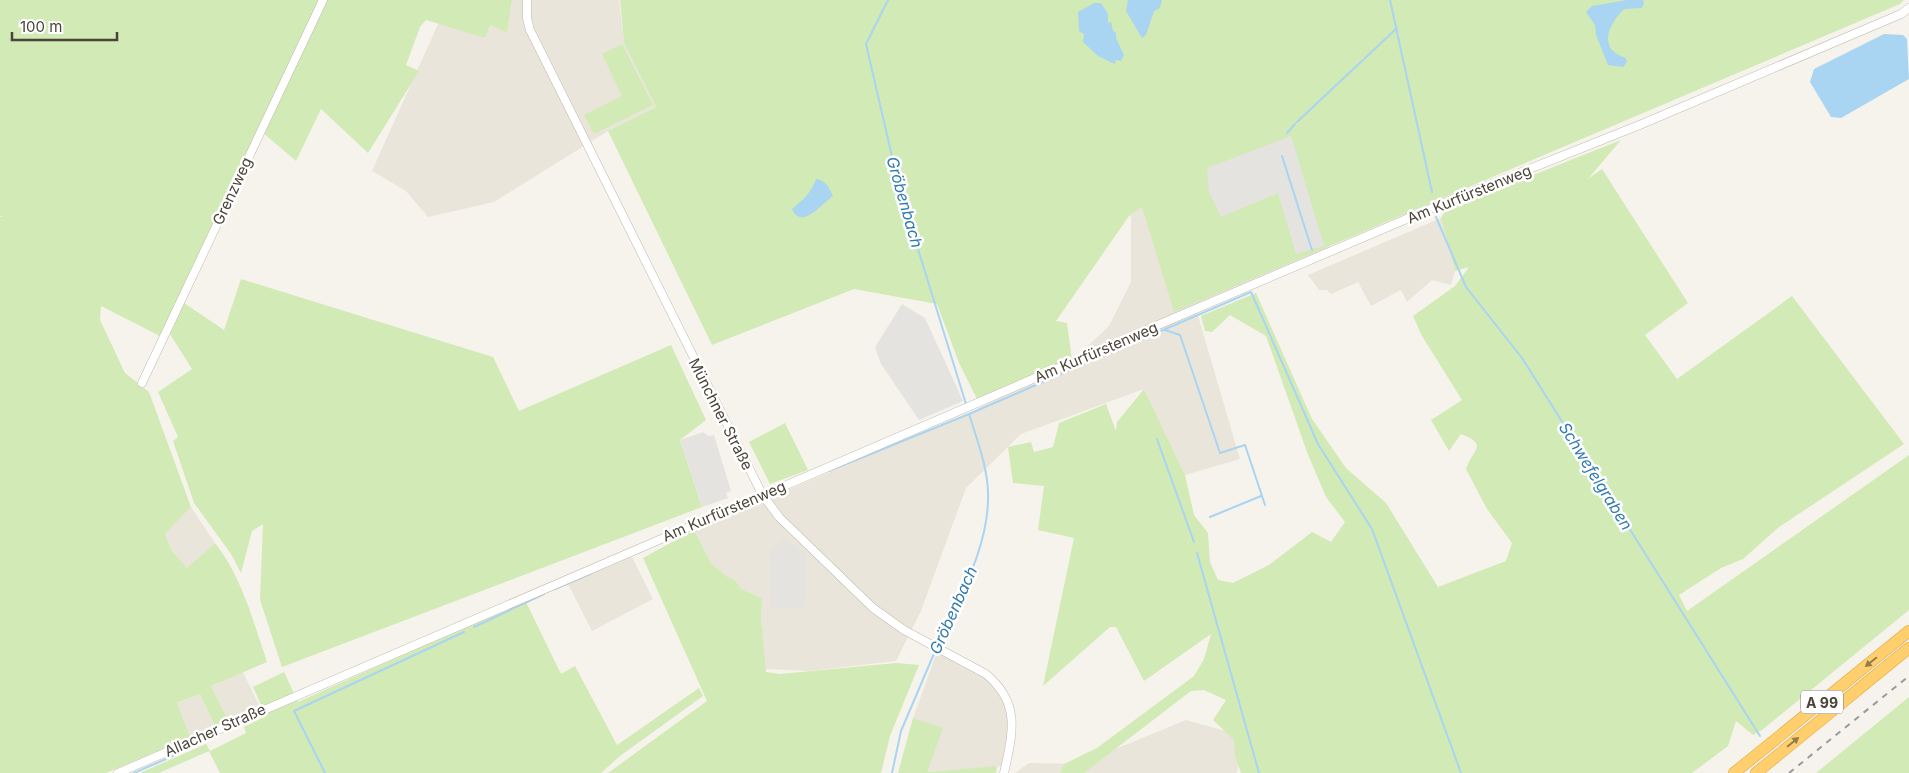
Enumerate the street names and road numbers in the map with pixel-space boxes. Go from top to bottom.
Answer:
street label: Grenzweg [208,154,256,228]
street label: Am Kurfürstenweg [1404,160,1534,228]
street label: Am Kurfürstenweg [1031,317,1161,387]
street label: Münchner Straße [685,355,757,473]
street label: Am Kurfürstenweg [659,476,789,546]
road number: A 99 [1801,690,1843,714]
street label: Allacher Straße [161,699,269,761]

